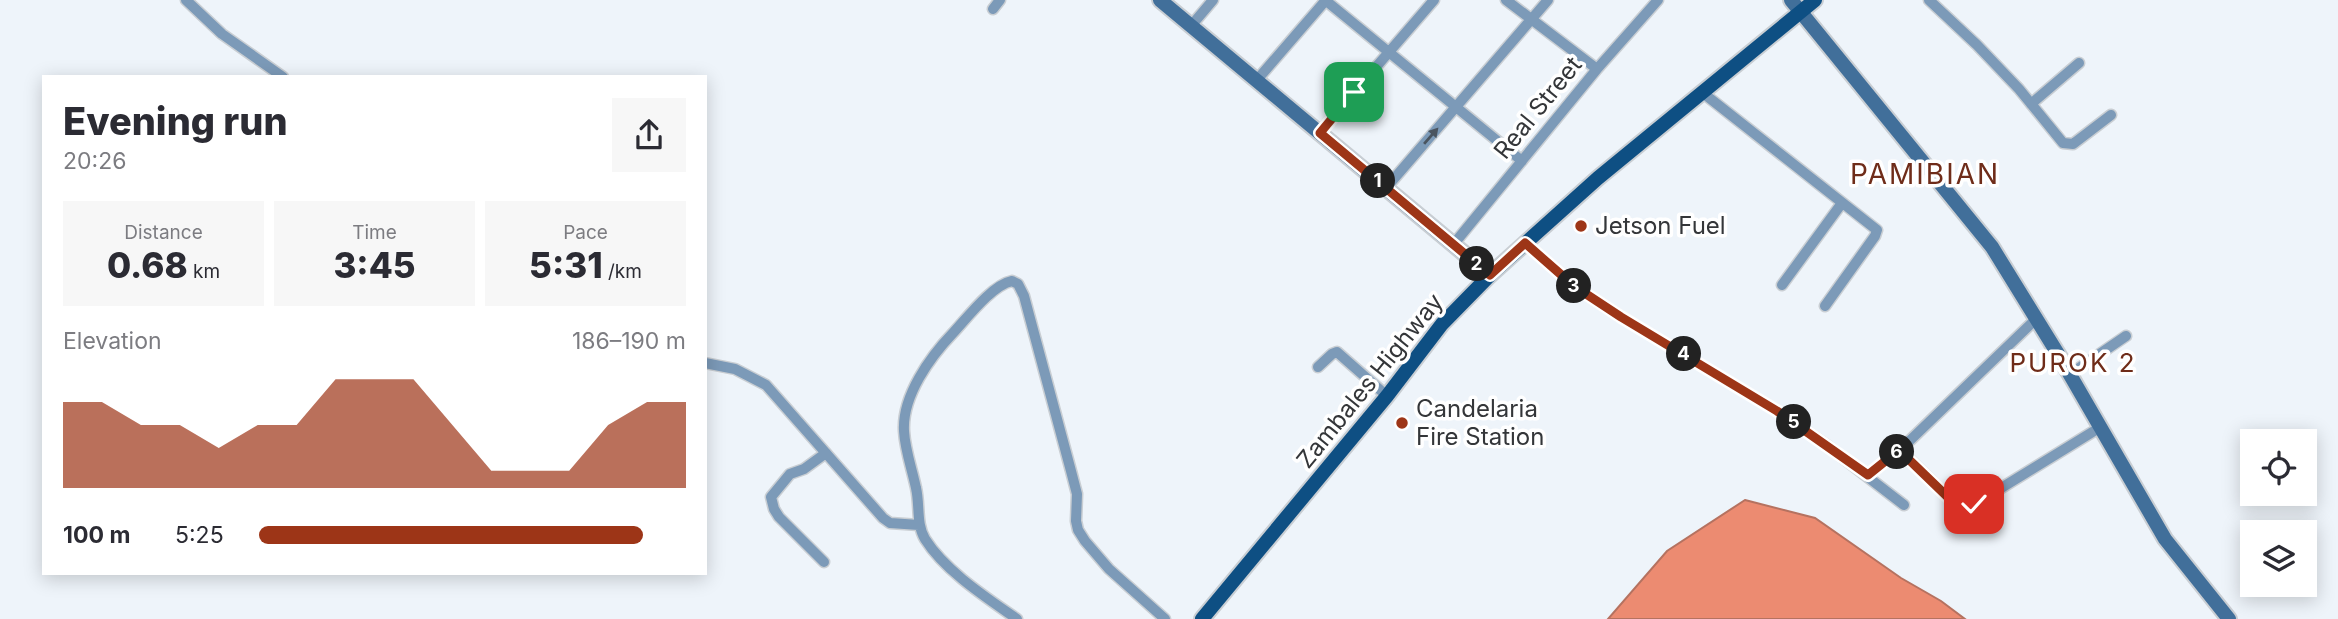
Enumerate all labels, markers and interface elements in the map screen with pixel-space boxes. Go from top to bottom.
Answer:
street label: Real Street [1488,51,1588,165]
pin [1324,62,1384,122]
icon: arrive [1335,73,1373,111]
text: Evening run [63,98,288,144]
button: share [612,98,686,172]
one-way arrow [1423,128,1438,145]
text: 20:26 [63,147,126,175]
district label: PAMIBIAN [1850,157,2000,191]
pin: 1 [1360,164,1396,198]
text: 1 [1373,169,1382,192]
place label: Jetson Fuel [1595,211,1726,240]
marker: Jetson Fuel [1573,218,1589,234]
text: Distance [124,221,203,244]
text: Time [352,221,397,244]
text: Pace [563,221,608,244]
text: 0.68 [107,244,188,286]
text: 3:45 [333,244,416,286]
text: 5:31 [529,244,603,286]
pin: 2 [1460,246,1494,282]
text: 2 [1471,252,1482,275]
text: km [188,260,220,283]
text: /km [603,260,642,283]
pin: 3 [1556,268,1592,304]
text: 3 [1567,274,1580,297]
street label: Zambales Highway [1290,288,1449,474]
text: Elevation [63,327,162,355]
text: 186–190 m [572,327,686,355]
pin: 4 [1666,336,1702,372]
text: 4 [1677,342,1690,365]
district label: PUROK 2 [2009,347,2137,378]
place label: Candelaria Fire Station [1416,394,1544,451]
pin: 5 [1776,404,1812,440]
text: 5 [1787,410,1800,433]
marker: Candelaria Fire Station [1394,415,1410,431]
map controls [2240,429,2317,597]
button: locate [2240,429,2317,506]
pin: 6 [1880,434,1914,470]
text: 6 [1890,440,1903,463]
pin [1944,474,2004,534]
icon: check [1955,485,1993,523]
button: layers [2240,520,2317,597]
text: 100 m [63,521,130,549]
text: 5:25 [175,521,224,549]

